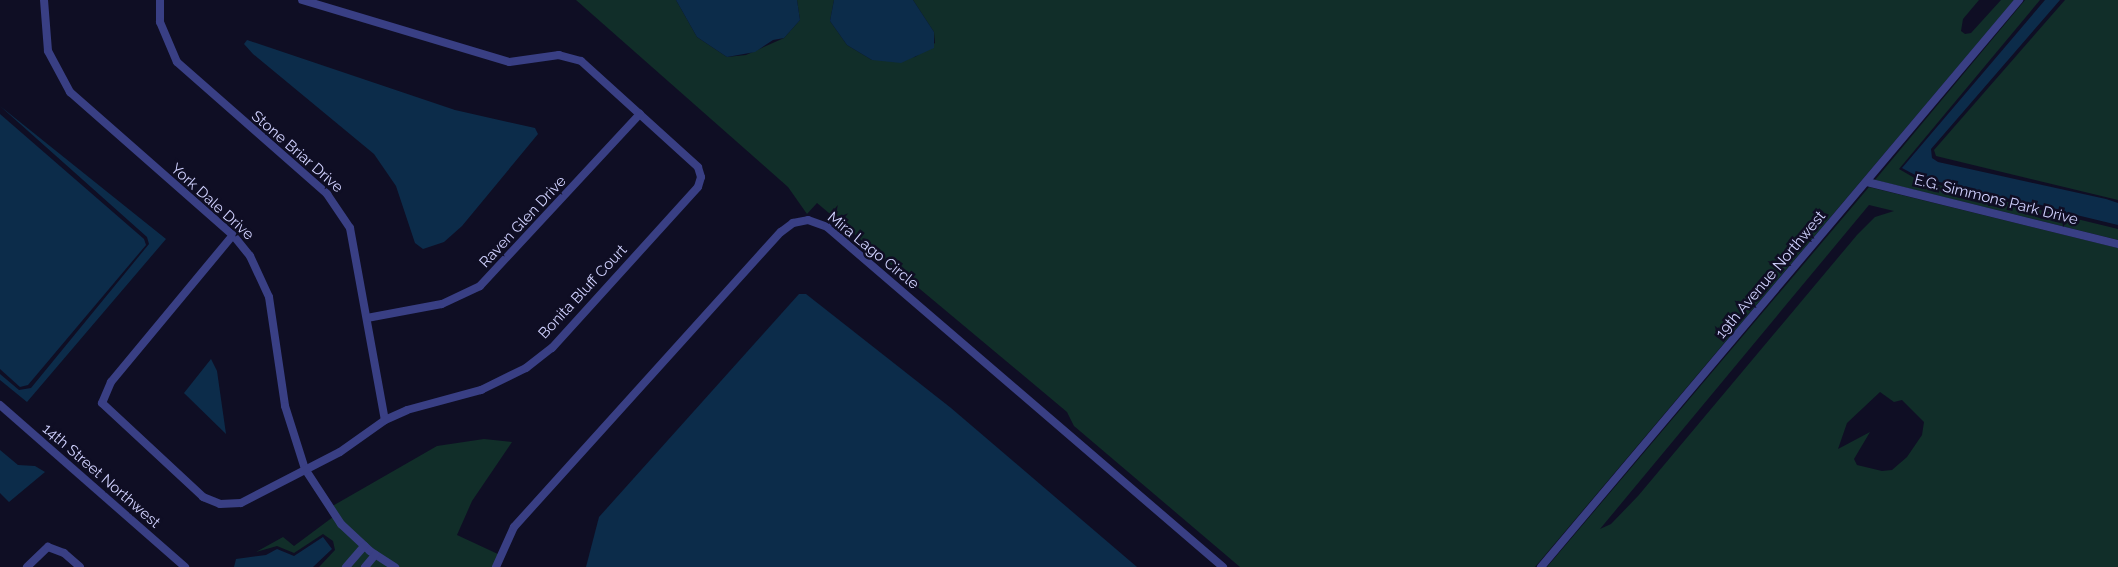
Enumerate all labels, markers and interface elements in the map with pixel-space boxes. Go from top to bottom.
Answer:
street label: Stone Briar Drive [247,107,347,197]
street label: York Dale Drive [167,160,257,244]
street label: E.G. Simmons Park Drive [1912,171,2080,229]
street label: Raven Glen Drive [476,172,570,272]
street label: 19th Avenue Northwest [1712,207,1830,343]
street label: Mira Lago Circle [824,209,922,293]
street label: Bonita Bluff Court [535,241,631,343]
street label: 14th Street Northwest [39,420,163,532]

